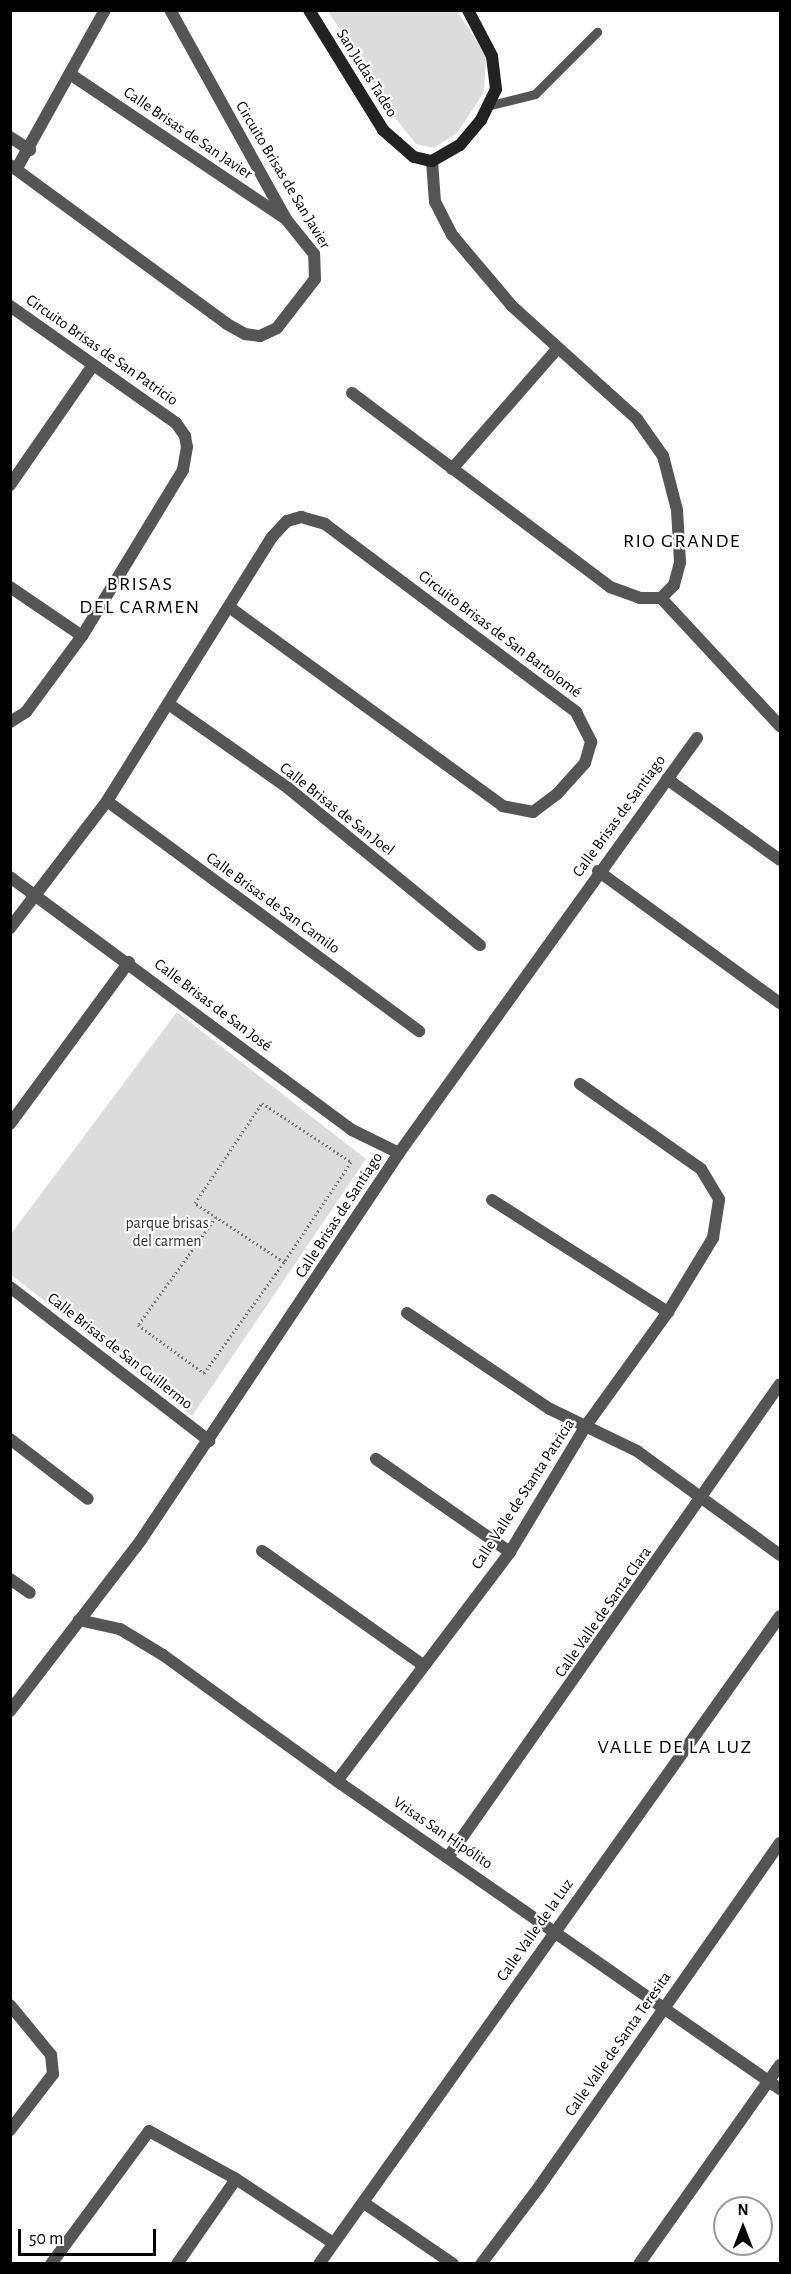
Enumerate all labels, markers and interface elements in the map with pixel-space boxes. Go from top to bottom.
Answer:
street label: San Judas Tadeo [332,25,402,121]
street label: Calle Brisas de San Javier [120,83,256,183]
street label: Circuito Brisas de San Javier [231,98,335,252]
street label: Circuito Brisas de San Patricio [22,290,182,410]
district label: RIO GRANDE [623,529,741,553]
street label: Circuito Brisas de San Bartolomé [415,566,585,702]
district label: BRISAS DEL CARMEN [79,573,201,620]
street label: Calle Brisas de Santiago [568,751,670,881]
street label: Calle Brisas de San Joel [276,758,398,860]
street label: Calle Brisas de San Camilo [202,848,344,958]
street label: Calle Brisas de San José [150,954,276,1056]
street label: Calle Brisas de Santiago [291,1149,387,1281]
park label: parque brisas del carmen [125,1213,209,1251]
street label: Calle Brisas de San Guillermo [44,1288,196,1414]
street label: Calle Valle de Stanta Patricia [467,1415,579,1573]
street label: Calle Valle de Santa Clara [551,1543,655,1681]
district label: VALLE DE LA LUZ [598,1735,752,1759]
street label: Vrisas San Hipólito [390,1793,496,1873]
street label: Calle Valle de la Luz [492,1875,578,1985]
street label: Calle Valle de Santa Teresita [561,1968,675,2120]
north arrow [713,2196,773,2256]
text: N [737,2202,749,2218]
scale bar [21,2217,159,2255]
text: 50 m [29,2230,63,2248]

